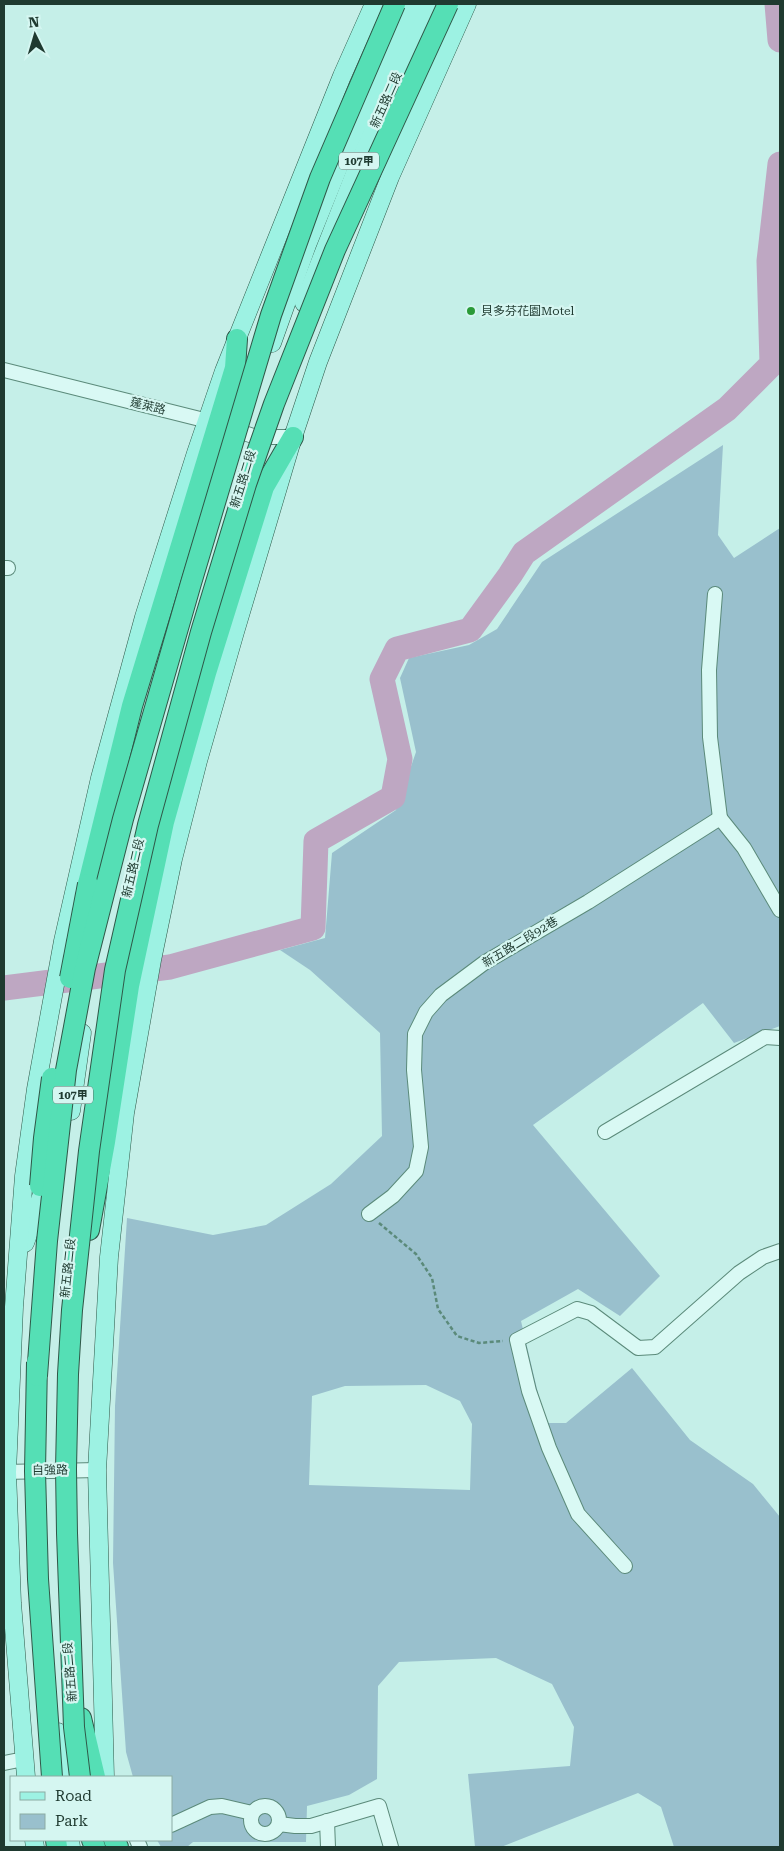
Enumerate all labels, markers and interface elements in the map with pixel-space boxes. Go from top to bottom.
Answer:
north arrow [10,10,60,60]
text: N [28,14,40,30]
street label: 新五路二段 [367,70,405,130]
road number: 107甲 [339,153,379,170]
place label: 貝多芬花園Motel [481,304,575,318]
marker: 貝多芬花園Motel [465,305,477,317]
street label: 蓬萊路 [129,395,167,417]
street label: 新五路二段 [228,448,258,510]
street label: 新五路二段 [119,837,147,899]
street label: 新五路二段92巷 [480,914,560,970]
road number: 107甲 [53,1086,93,1104]
street label: 新五路二段 [58,1237,78,1299]
street label: 自強路 [32,1463,68,1477]
street label: 新五路二段 [60,1641,80,1703]
legend [10,1776,172,1841]
text: Road [55,1787,92,1805]
text: Park [55,1812,89,1830]

